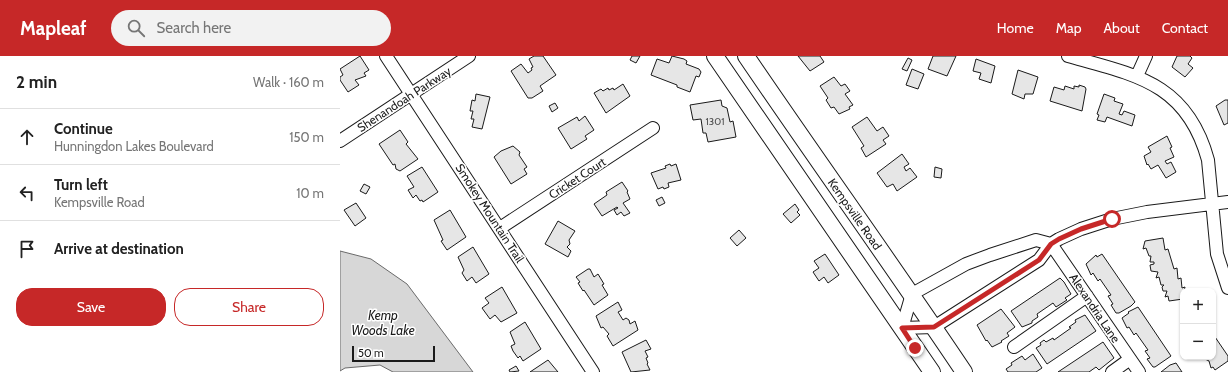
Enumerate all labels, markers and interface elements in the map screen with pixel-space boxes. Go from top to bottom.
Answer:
search box [111,10,391,46]
text: Mapleaf [20,17,87,40]
icon: search [125,17,147,39]
text: Search here [157,19,231,37]
text: Home [997,19,1034,37]
text: Map [1056,19,1081,37]
text: About [1103,19,1140,37]
text: Contact [1162,19,1208,37]
street label: Shenandoah Parkway [354,63,454,135]
text: 2 min [16,72,57,92]
text: Walk · 160 m [253,74,324,90]
house number: 1301 [706,115,724,128]
text: Continue [54,120,113,138]
icon: ahead [16,126,38,148]
text: 150 m [289,129,324,145]
text: Hunningdon Lakes Boulevard [54,138,214,154]
street label: Cricket Court [546,154,608,202]
street label: Smokey Mountain Trail [452,161,528,265]
street label: Kempsville Road [825,175,885,253]
text: Turn left [54,176,108,194]
icon: left [16,182,38,204]
text: 10 m [296,185,324,201]
text: Kempsville Road [54,194,145,210]
route start [1103,210,1121,228]
icon: arrive [16,238,38,260]
text: Arrive at destination [54,240,184,258]
street label: Alexandria Lane [1066,270,1124,346]
button: Save [16,288,166,326]
button: Share [174,288,324,326]
map controls [1180,288,1216,360]
button: + [1180,288,1216,324]
water label: Kemp Woods Lake [351,307,415,338]
button: − [1180,324,1216,360]
route end [906,339,924,357]
scale bar [352,344,435,363]
text: 50 m [358,346,384,360]

